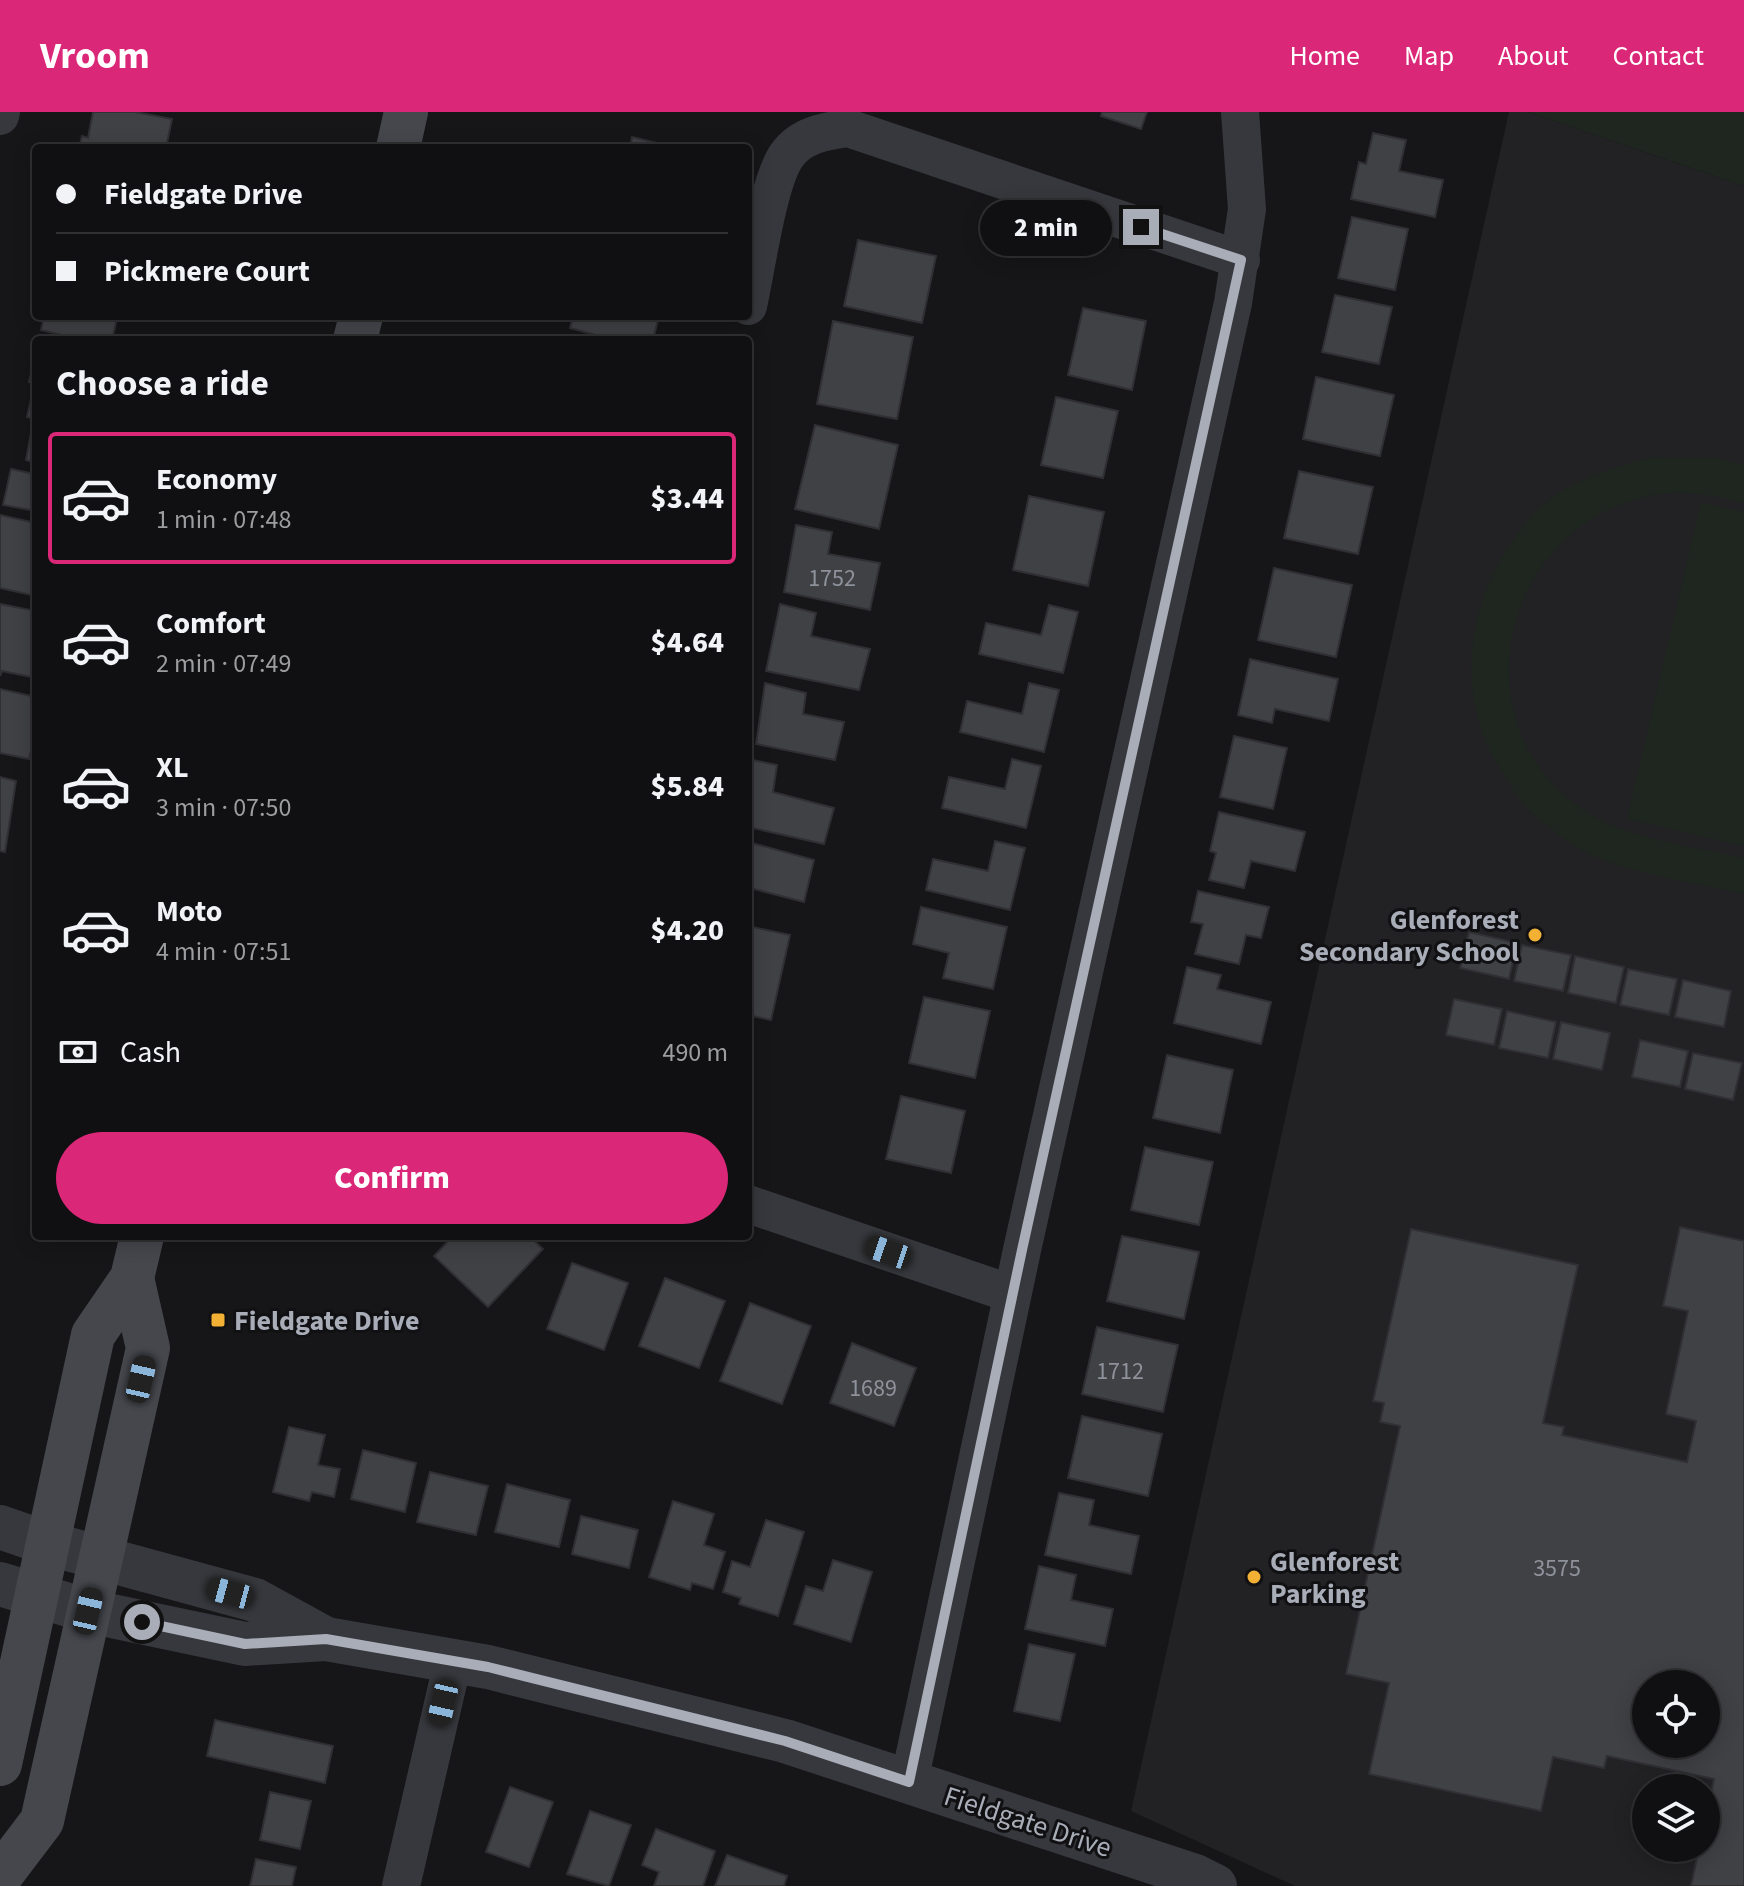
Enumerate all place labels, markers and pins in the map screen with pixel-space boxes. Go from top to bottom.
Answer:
place label: Glenforest Secondary School [1299,900,1519,972]
marker: Glenforest Secondary School [1526,926,1544,944]
place label: Fieldgate Drive [234,1301,420,1341]
marker: Fieldgate Drive [209,1311,227,1329]
place label: Glenforest Parking [1270,1542,1399,1614]
marker: Glenforest Parking [1245,1568,1263,1586]

